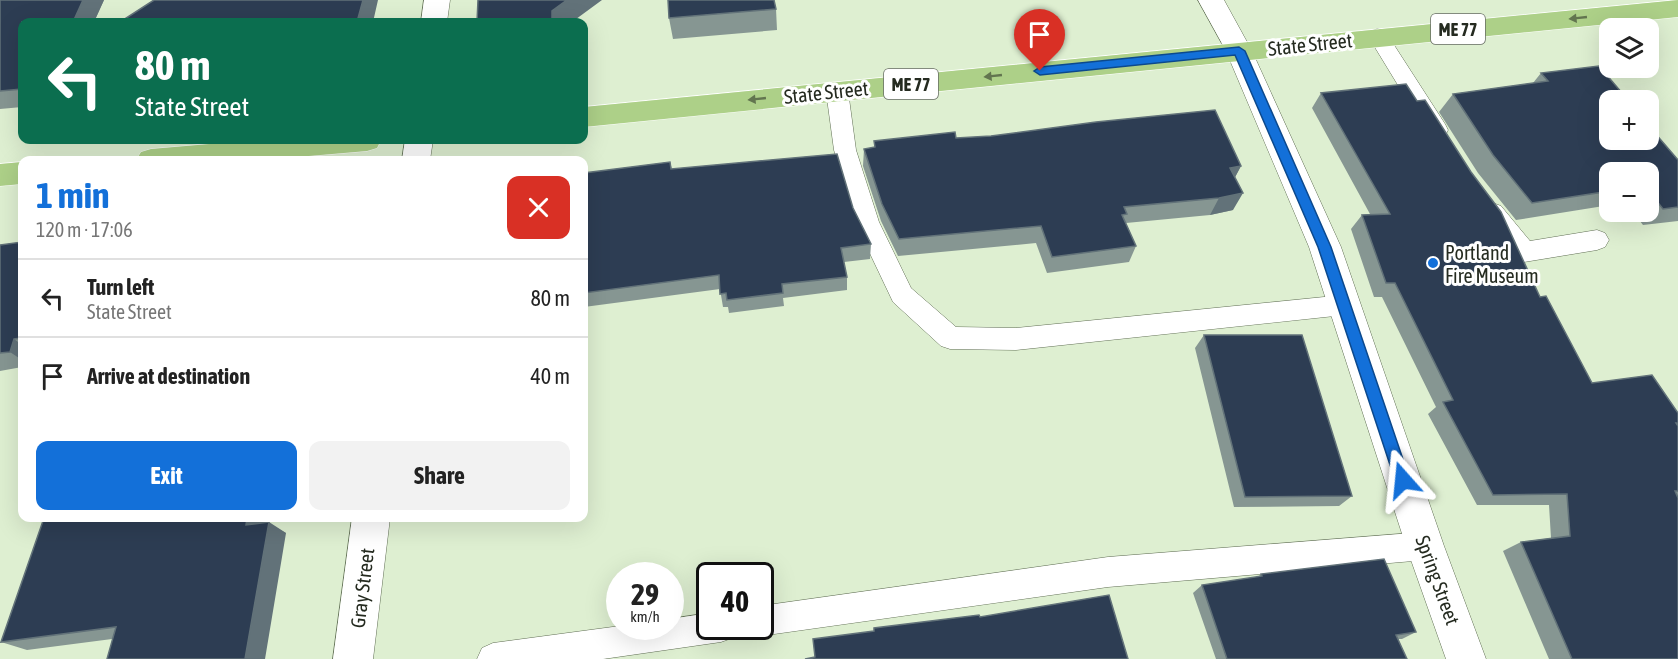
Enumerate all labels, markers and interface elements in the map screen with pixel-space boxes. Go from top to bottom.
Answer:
pin [1014,9,1065,71]
one-way arrow [1568,13,1587,23]
road number: ME 77 [1431,14,1485,44]
icon: arrive [1023,18,1056,51]
map controls [1599,18,1659,222]
button: layers [1599,18,1659,78]
street label: State Street [1267,28,1354,60]
text: 80 m [135,41,210,89]
icon: left [36,42,114,120]
road number: ME 77 [884,69,938,99]
one-way arrow [983,71,1002,81]
street label: State Street [783,76,870,108]
button: + [1599,90,1659,150]
text: State Street [135,91,249,122]
one-way arrow [747,94,766,104]
button: − [1599,162,1659,222]
text: 1 min [36,174,110,216]
button: close [507,176,570,239]
text: 120 m · 17:06 [36,218,133,241]
place label: Portland Fire Museum [1445,241,1539,287]
marker: Portland Fire Museum [1426,256,1440,270]
text: Turn left [87,274,154,300]
icon: left [36,282,69,315]
text: 80 m [530,285,570,311]
text: State Street [87,300,172,323]
icon: arrive [36,360,69,393]
text: Arrive at destination [87,363,250,389]
text: 40 m [530,363,570,389]
button: Exit [36,441,297,510]
button: Share [309,441,570,510]
position arrow [1371,448,1435,512]
street label: Spring Street [1411,532,1465,628]
street label: Gray Street [346,547,378,629]
speed limit sign: 40 [696,562,774,640]
text: 29 [631,577,659,611]
text: km/h [630,608,660,625]

